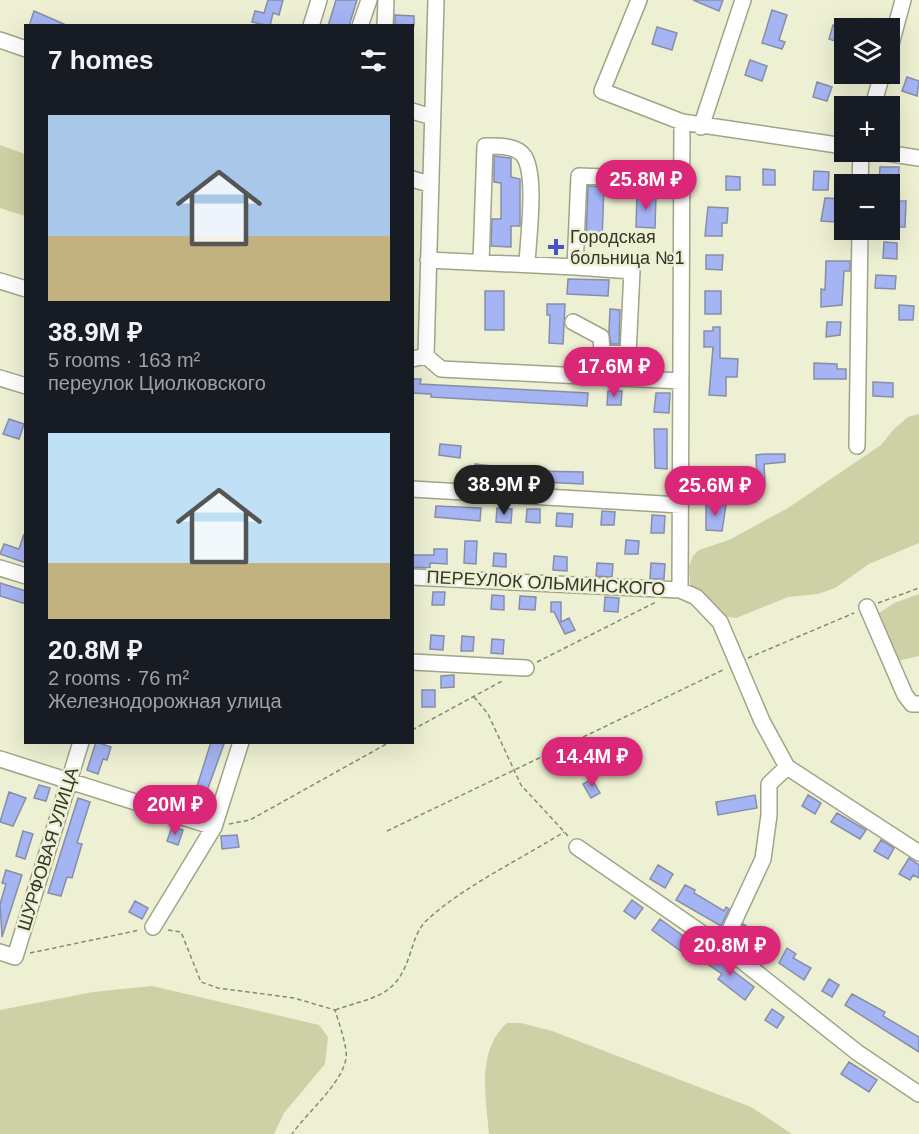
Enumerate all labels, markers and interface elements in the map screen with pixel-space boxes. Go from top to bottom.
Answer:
map controls [834,18,900,240]
button: layers [834,18,900,84]
icon: filters [357,44,390,77]
text: 7 homes [48,45,154,75]
button: + [834,96,900,162]
icon: home [165,154,273,262]
pin: 25.8M ₽ [591,160,701,211]
text: 25.8M ₽ [610,168,682,190]
button: − [834,174,900,240]
place label: Городская больница №1 [570,227,684,268]
marker: Городская больница №1 [547,238,565,256]
text: 38.9M ₽ [48,317,143,347]
pin: 17.6M ₽ [559,347,669,398]
text: 5 rooms · 163 m² [48,349,200,371]
text: 17.6M ₽ [578,355,650,377]
text: переулок Циолковского [48,372,266,394]
pin: 38.9M ₽ [449,465,559,516]
pin: 25.6M ₽ [660,466,770,517]
icon: home [165,472,273,580]
text: 38.9M ₽ [468,473,540,495]
text: 25.6M ₽ [679,474,751,496]
street label: ПЕРЕУЛОК ОЛЬМИНСКОГО [426,567,666,599]
text: 20.8M ₽ [48,635,143,665]
text: 2 rooms · 76 m² [48,667,189,689]
text: Железнодорожная улица [48,690,282,712]
pin: 14.4M ₽ [537,737,647,788]
text: 14.4M ₽ [556,745,628,767]
street label: ШУРФОВАЯ УЛИЦА [14,765,82,933]
pin: 20M ₽ [133,785,217,836]
text: 20M ₽ [147,793,203,815]
pin: 20.8M ₽ [675,926,785,977]
text: 20.8M ₽ [694,934,766,956]

